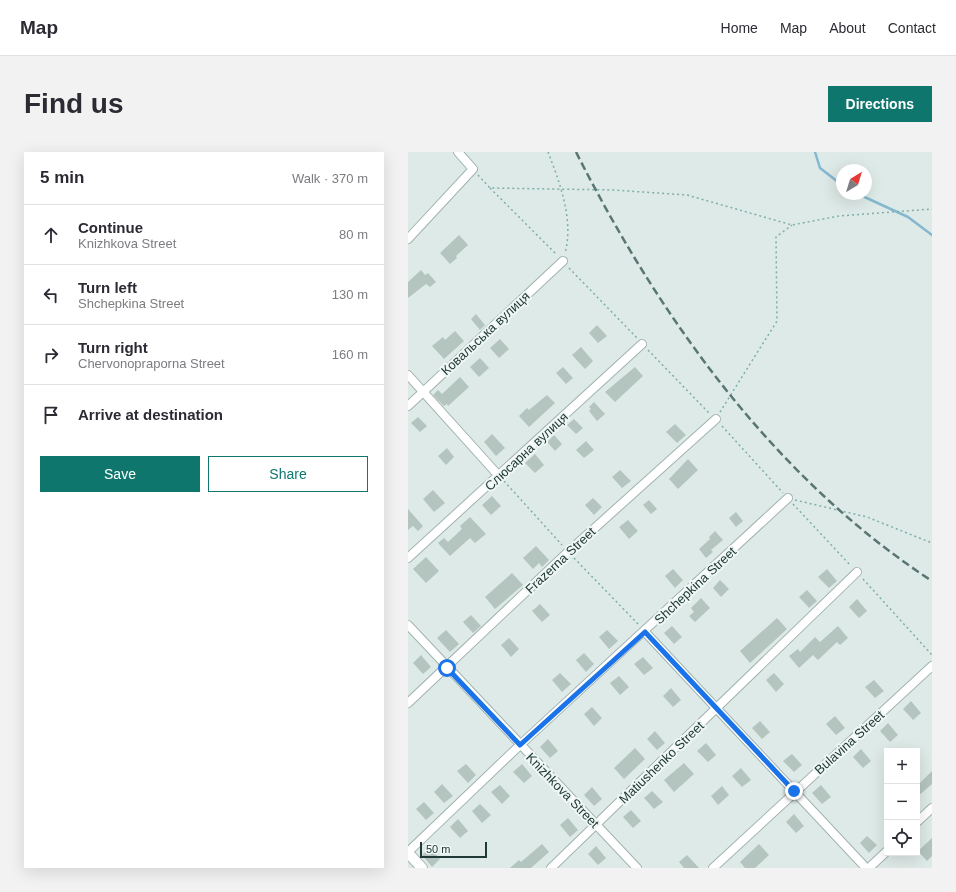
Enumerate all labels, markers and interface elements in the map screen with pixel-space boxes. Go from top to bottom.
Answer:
text: Map [20,17,58,38]
text: Home [721,20,758,36]
text: Map [780,20,807,36]
text: About [829,20,866,36]
text: Contact [888,20,936,36]
button: Directions [828,86,932,122]
text: Find us [24,88,124,119]
north arrow [836,164,872,200]
text: 5 min [40,168,84,187]
text: Walk · 370 m [292,171,368,186]
text: Continue [78,219,143,236]
icon: ahead [40,224,62,246]
text: 80 m [339,227,368,242]
text: Knizhkova Street [78,236,176,251]
text: Turn left [78,279,137,296]
icon: left [40,284,62,306]
text: 130 m [332,287,368,302]
street label: Ковальська вулиця [438,289,533,378]
text: Shchepkina Street [78,296,184,311]
text: Turn right [78,339,148,356]
icon: right [40,344,62,366]
text: 160 m [332,347,368,362]
text: Chervonopraporna Street [78,356,225,371]
icon: arrive [40,404,62,426]
text: Arrive at destination [78,406,223,423]
street label: Слюсарна вулиця [482,409,571,494]
button: Save [40,456,200,492]
button: Share [208,456,368,492]
street label: Frazerna Street [522,524,599,597]
street label: Shchepkina Street [651,543,740,627]
route start [438,659,456,677]
street label: Bulavina Street [812,707,887,777]
street label: Matiushenko Street [616,718,707,807]
map controls [884,748,920,856]
button: + [884,748,920,784]
street label: Knizhkova Street [523,750,602,831]
route end [785,782,803,800]
button: − [884,784,920,820]
button: locate [884,820,920,856]
scale bar [420,840,487,859]
text: 50 m [426,843,450,855]

